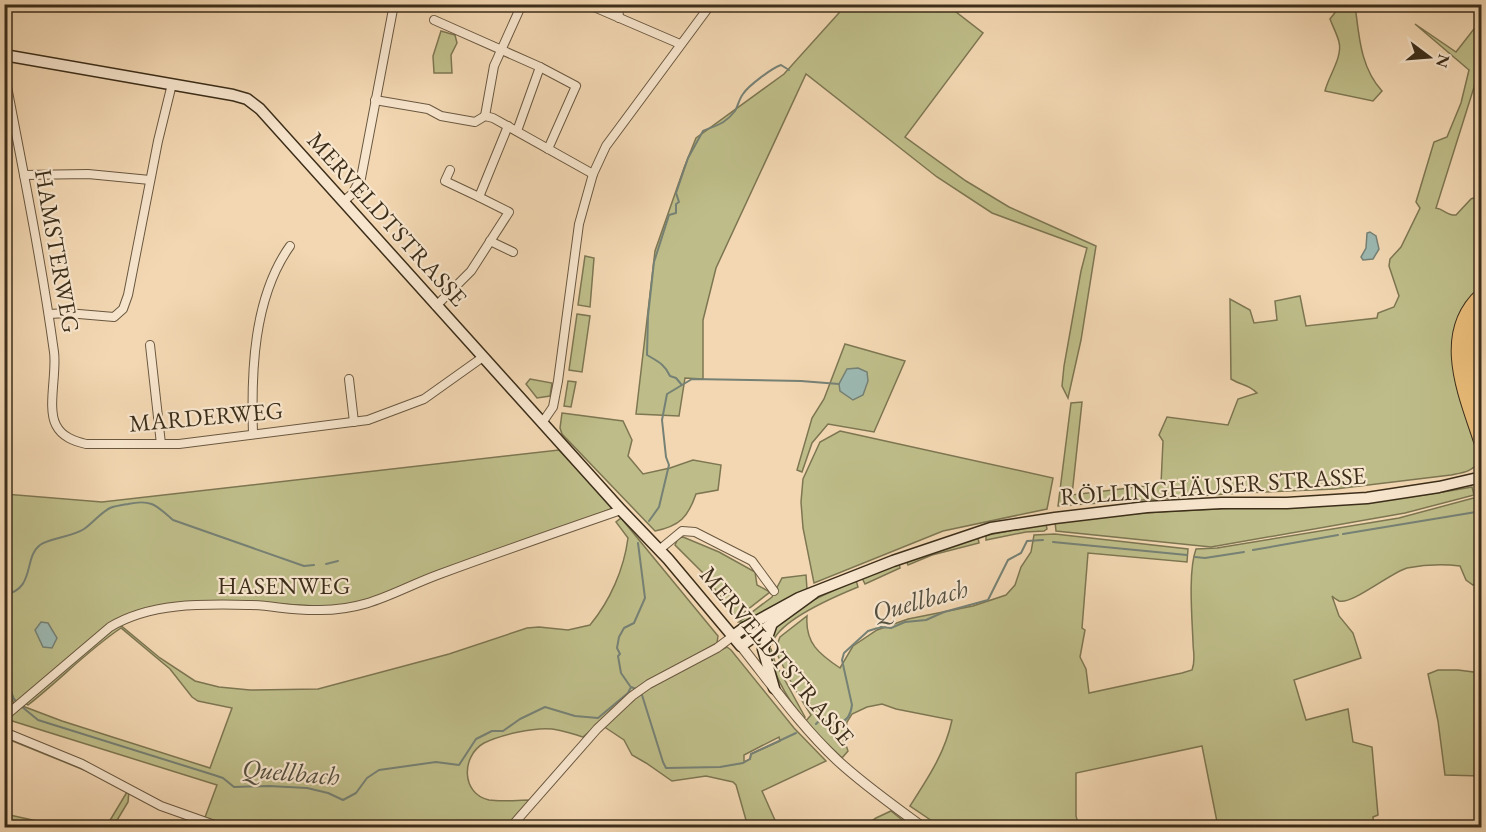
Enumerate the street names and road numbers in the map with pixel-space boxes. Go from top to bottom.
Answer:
street label: MERVELDTSTRASSE [301,125,474,313]
street label: HAMSTERWEG [28,167,87,335]
street label: MARDERWEG [128,394,284,439]
street label: RÖLLINGHÄUSER STRASSE [1059,459,1367,512]
street label: MERVELDTSTRASSE [693,560,861,752]
street label: HASENWEG [218,570,350,601]

